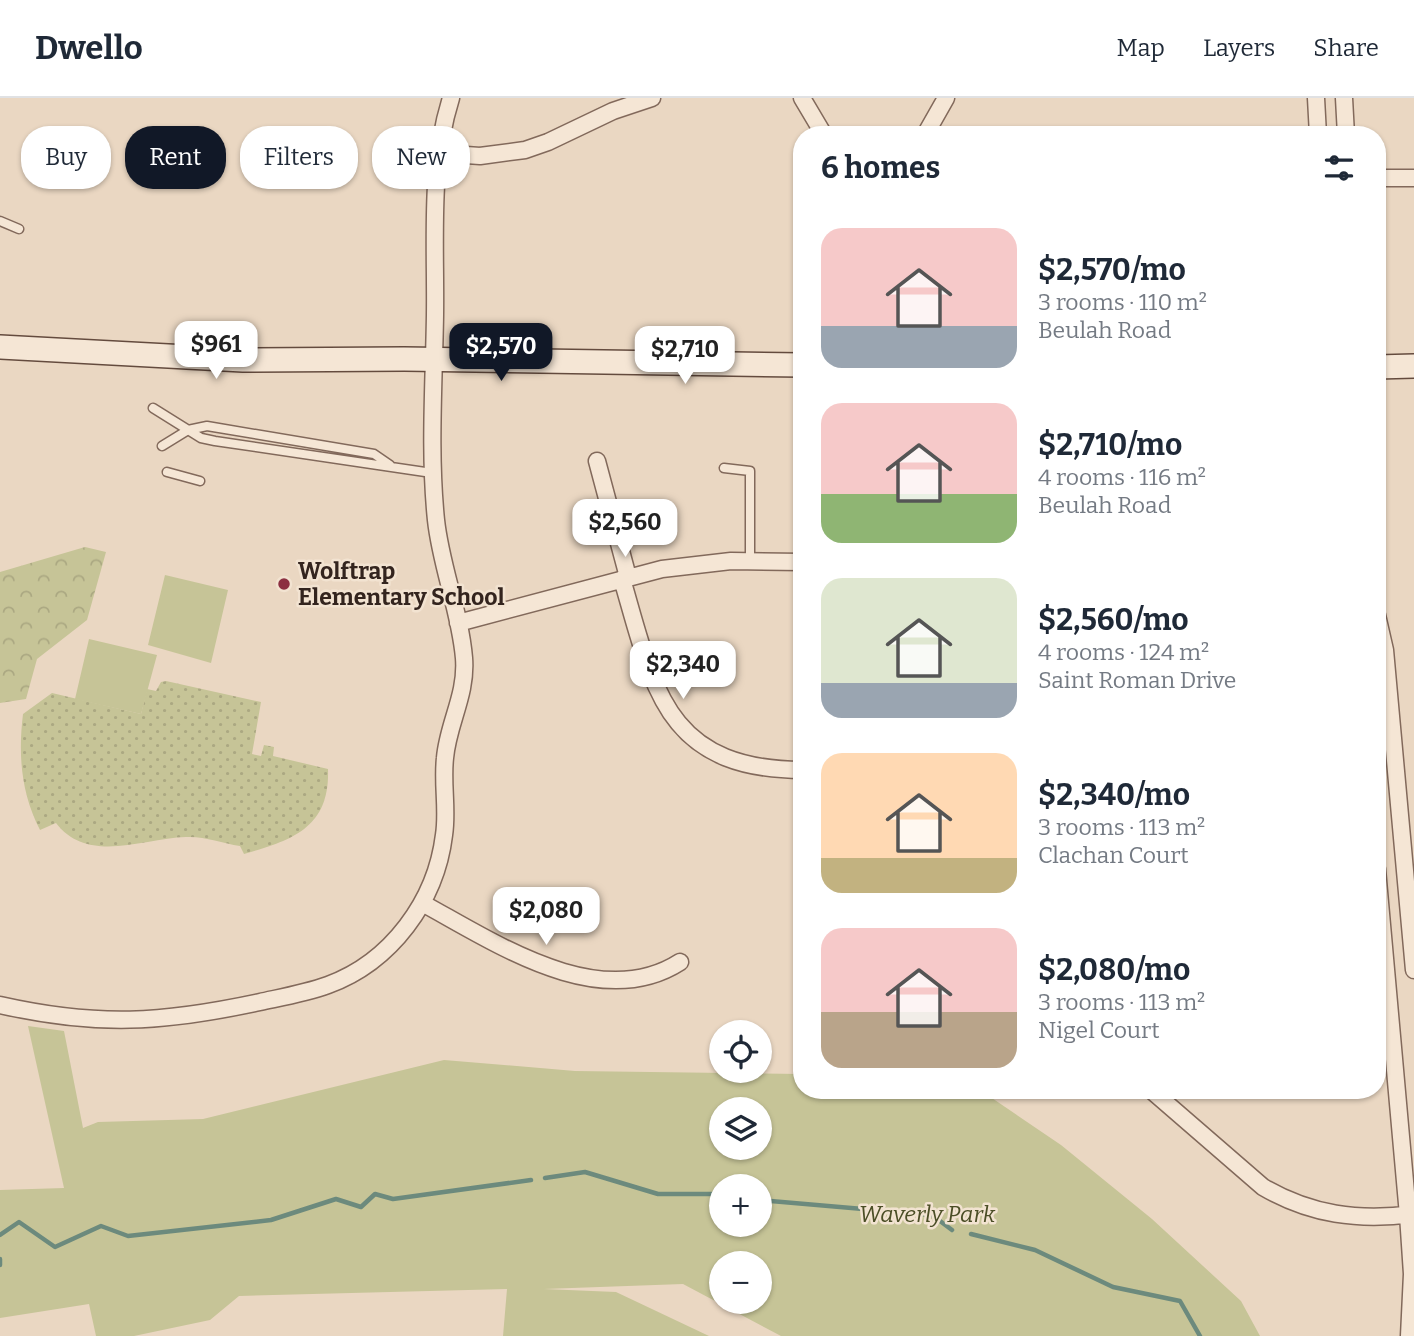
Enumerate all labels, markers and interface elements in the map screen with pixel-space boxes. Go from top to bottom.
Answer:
text: Dwello [35,28,143,68]
text: Map [1117,34,1165,62]
text: Layers [1203,34,1275,62]
text: Share [1313,34,1379,62]
chip: Buy [21,126,111,189]
chip: Rent [125,126,226,189]
chip: Filters [240,126,358,189]
chip: New [372,126,470,189]
icon: filters [1320,149,1358,187]
text: 6 homes [821,150,940,186]
text: $2,570/mo [1038,252,1186,288]
icon: home [877,256,961,340]
text: 3 rooms · 110 m² [1038,288,1207,316]
text: Beulah Road [1038,316,1171,344]
pin: $961 [175,322,257,381]
pin: $2,570 [444,324,558,383]
pin: $2,710 [628,327,742,386]
text: $961 [191,330,241,358]
text: $2,570 [465,332,537,360]
text: $2,710 [651,335,719,363]
text: $2,710/mo [1038,427,1182,463]
icon: home [877,431,961,515]
text: 4 rooms · 116 m² [1038,463,1206,491]
text: Beulah Road [1038,491,1171,519]
pin: $2,560 [568,500,682,559]
text: $2,560 [588,508,662,536]
place label: Wolftrap Elementary School [298,557,505,611]
marker: Wolftrap Elementary School [276,576,292,592]
text: $2,560/mo [1038,602,1189,638]
icon: home [877,606,961,690]
text: 4 rooms · 124 m² [1038,638,1209,666]
pin: $2,340 [626,642,740,701]
text: $2,340 [646,650,720,678]
text: Saint Roman Drive [1038,666,1236,694]
text: $2,340/mo [1038,777,1190,813]
icon: home [877,781,961,865]
text: 3 rooms · 113 m² [1038,813,1205,841]
text: Clachan Court [1038,841,1189,869]
pin: $2,080 [489,888,603,947]
text: $2,080 [509,896,583,924]
text: $2,080/mo [1038,952,1190,988]
icon: home [877,956,961,1040]
text: 3 rooms · 113 m² [1038,988,1205,1016]
text: Nigel Court [1038,1016,1160,1044]
map controls [709,1020,772,1314]
button: locate [709,1020,772,1083]
button: layers [709,1097,772,1160]
button: + [709,1174,772,1237]
park label: Waverly Park [859,1200,996,1228]
button: − [709,1251,772,1314]

